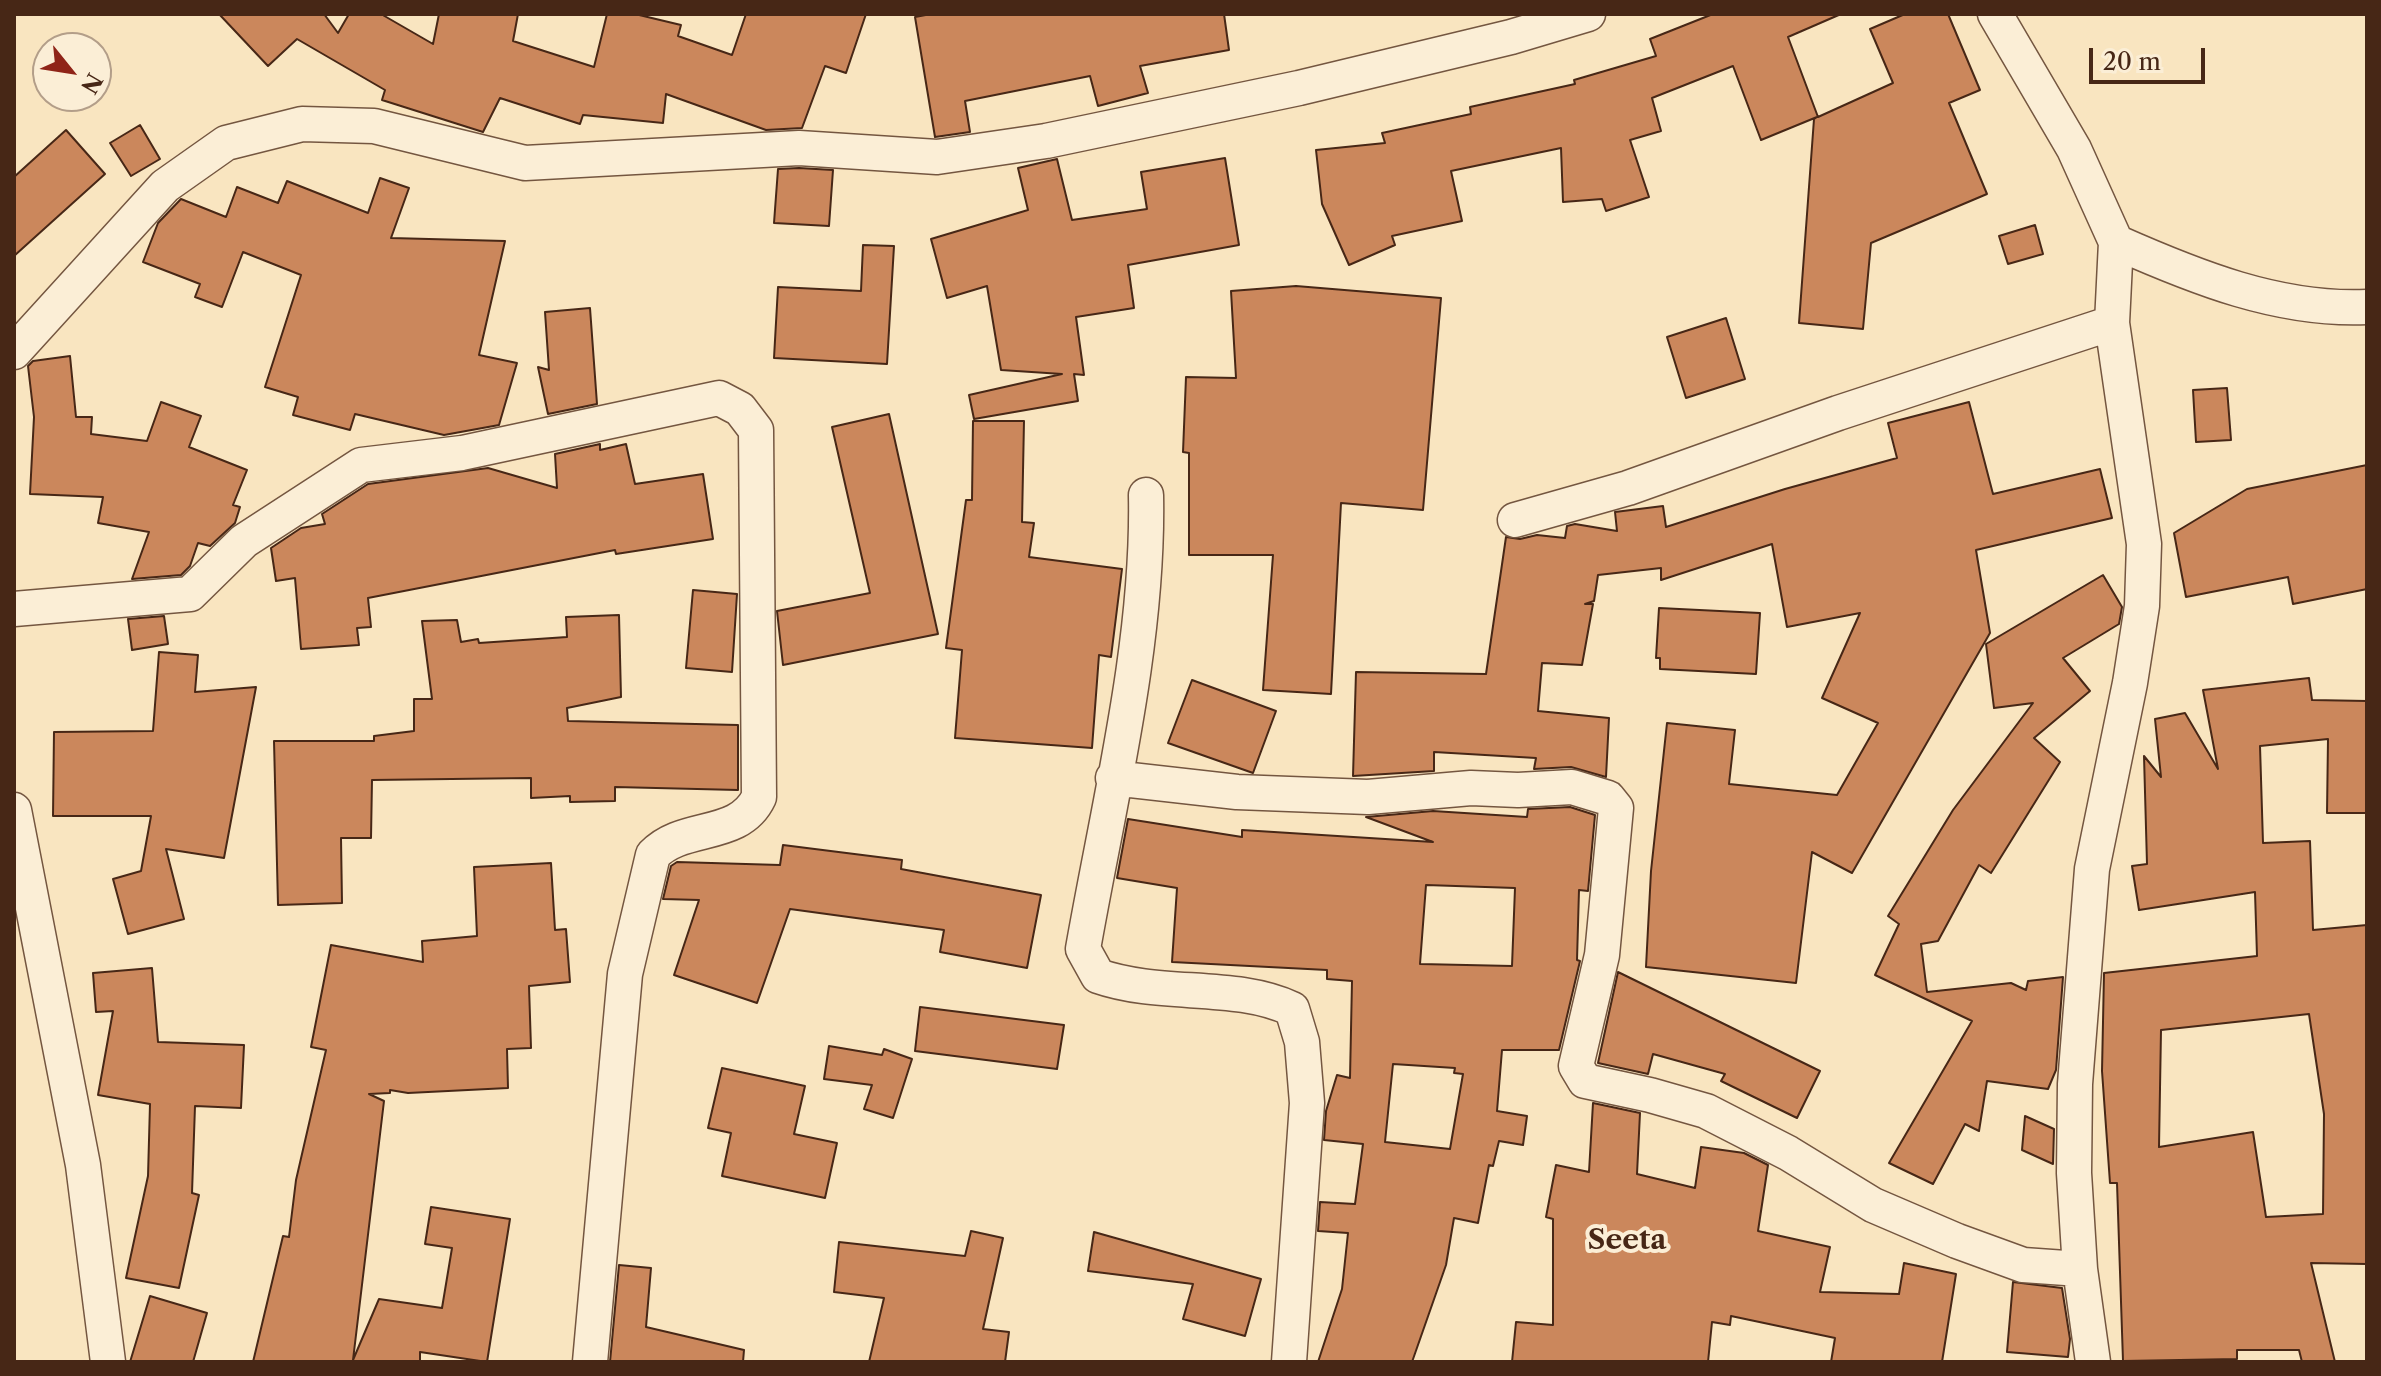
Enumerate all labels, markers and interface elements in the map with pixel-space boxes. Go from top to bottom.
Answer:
north arrow [32,32,112,112]
scale bar [2093,32,2209,82]
text: 20 m [2103,47,2161,76]
text: N [75,68,108,98]
district label: Seeta [1588,1224,1666,1258]

